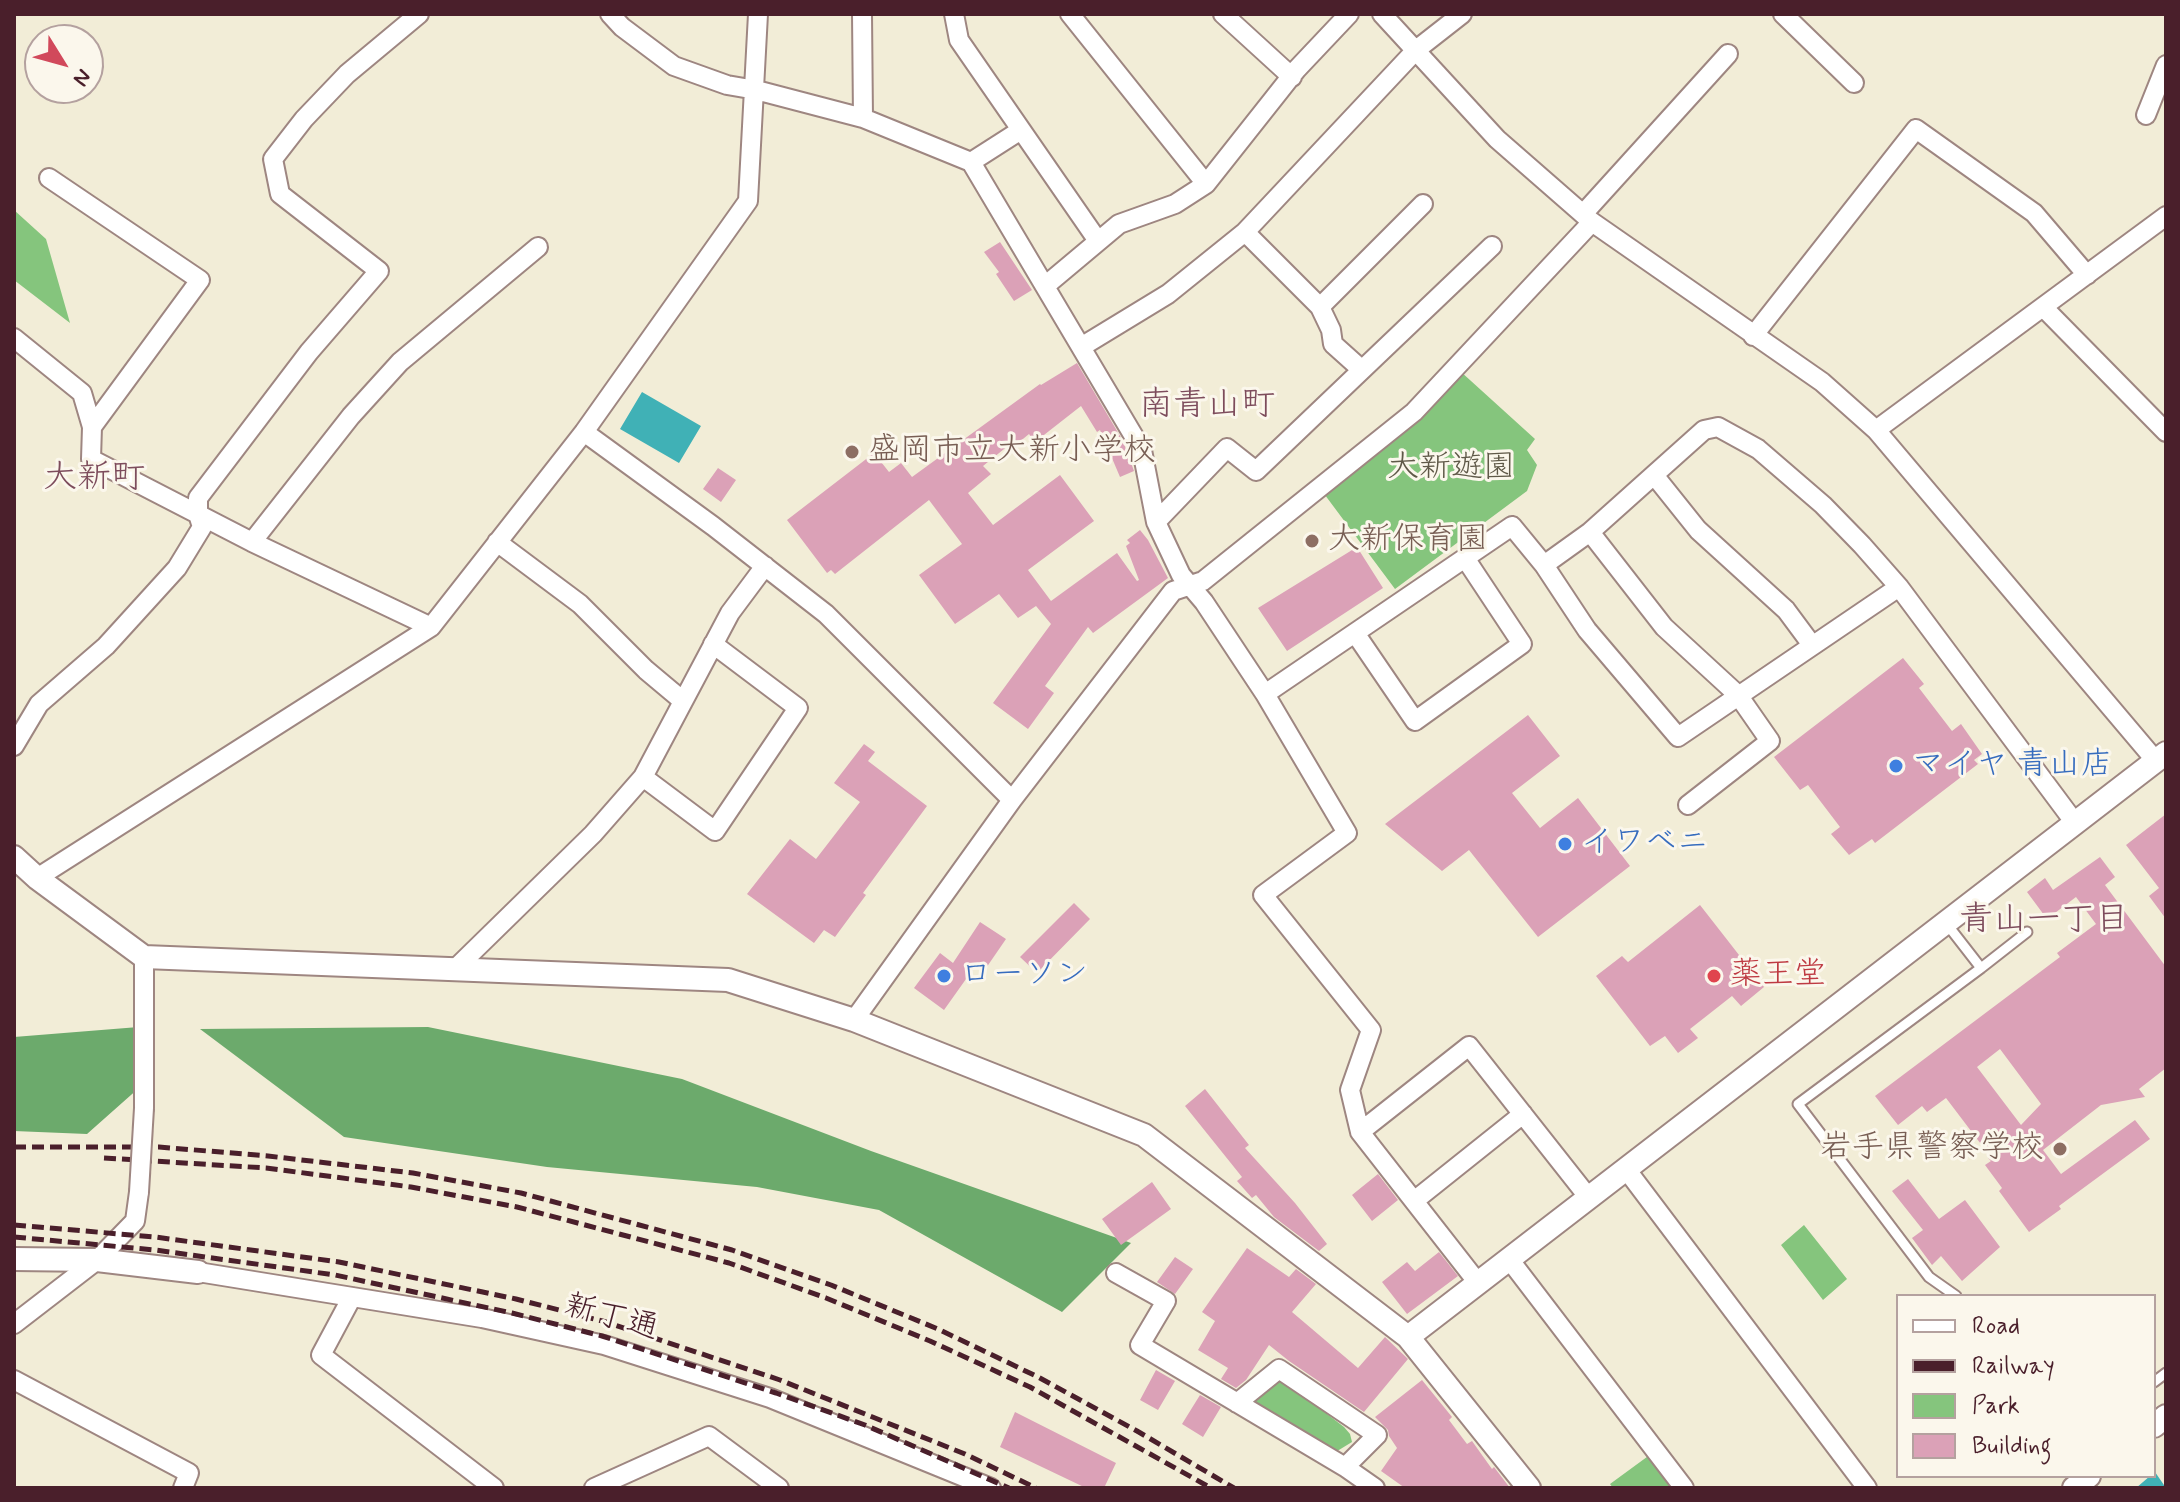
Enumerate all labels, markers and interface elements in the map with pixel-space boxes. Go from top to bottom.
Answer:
north arrow [24,24,104,104]
text: N [66,63,97,92]
district label: 南青山町 [1139,387,1275,427]
place label: 盛岡市立大新小学校 [868,433,1156,471]
marker: 盛岡市立大新小学校 [843,443,861,461]
park label: 大新遊園 [1387,450,1515,488]
district label: 大新町 [43,460,145,500]
place label: 大新保育園 [1328,522,1488,560]
marker: 大新保育園 [1303,532,1321,550]
place label: マイヤ 青山店 [1912,747,2113,785]
marker: マイヤ 青山店 [1887,757,1905,775]
place label: イワベニ [1581,825,1709,863]
marker: イワベニ [1556,835,1574,853]
district label: 青山一丁目 [1959,902,2129,942]
place label: ローソン [960,957,1088,995]
place label: 薬王堂 [1730,957,1826,995]
marker: ローソン [935,967,953,985]
marker: 薬王堂 [1705,967,1723,985]
place label: 岩手県警察学校 [1820,1130,2044,1168]
marker: 岩手県警察学校 [2051,1140,2069,1158]
street label: 新丁通 [560,1288,662,1350]
legend [1896,1294,2156,1478]
text: Road [1972,1311,2020,1342]
text: Railway [1972,1351,2055,1382]
text: Park [1972,1391,2020,1422]
text: Building [1972,1431,2052,1462]

